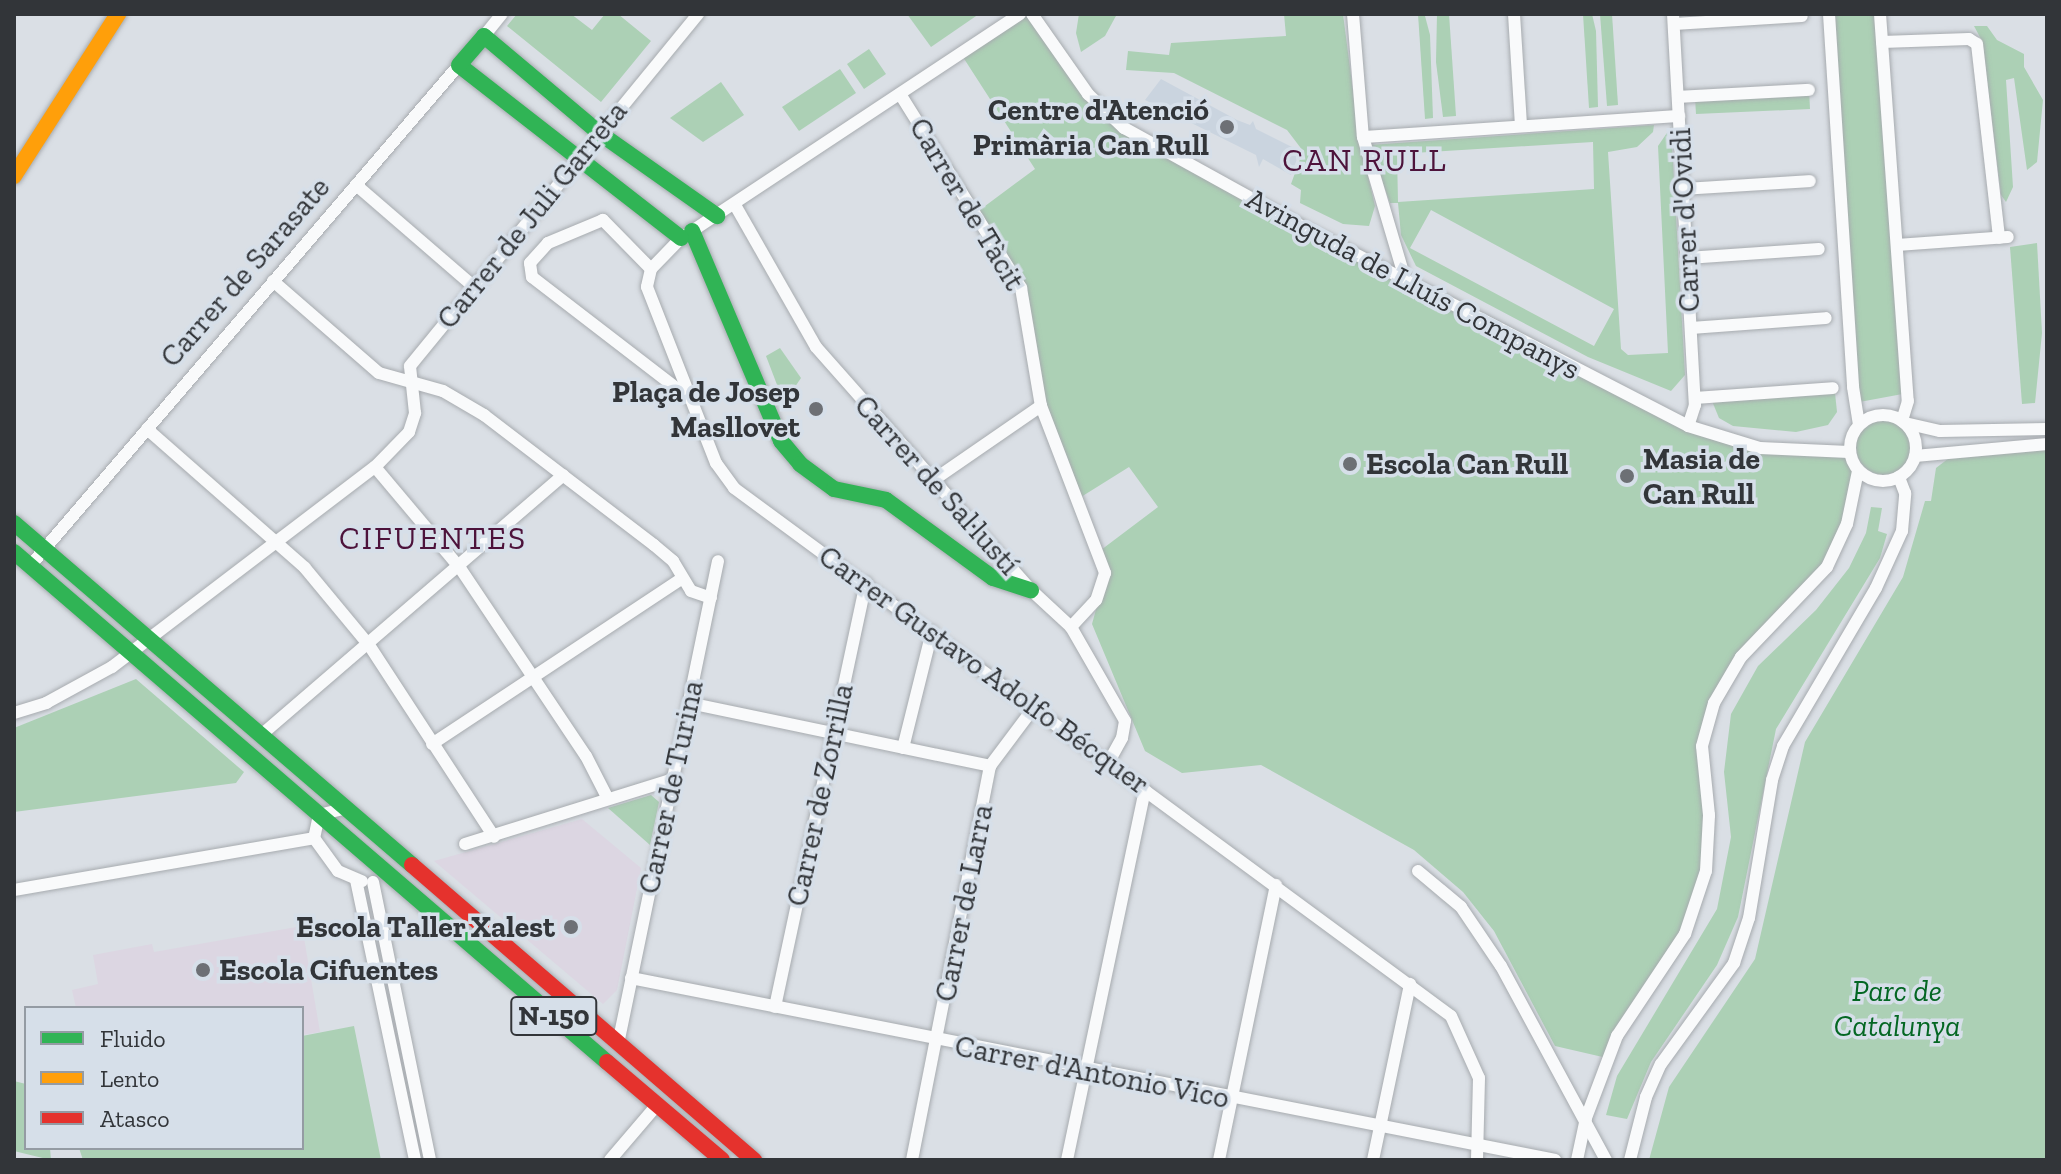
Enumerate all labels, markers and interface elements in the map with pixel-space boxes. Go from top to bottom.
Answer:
place label: Centre d'Atenció Primària Can Rull [973,92,1209,162]
street label: Carrer de Juli Garreta [429,94,635,336]
street label: Carrer de Tàcit [901,111,1033,297]
marker: Centre d'Atenció Primària Can Rull [1216,116,1238,138]
street label: Carrer d'Ovidi [1662,127,1708,313]
district label: CAN RULL [1282,141,1448,179]
street label: Carrer de Sarasate [153,169,337,375]
street label: Avinguda de Lluís Companys [1240,181,1586,387]
place label: Plaça de Josep Masllovet [611,374,800,444]
street label: Carrer de Sal·lustí [847,388,1027,582]
marker: Plaça de Josep Masllovet [807,400,825,418]
place label: Masia de Can Rull [1643,441,1760,512]
place label: Escola Can Rull [1366,446,1568,482]
marker: Escola Can Rull [1341,455,1359,473]
marker: Masia de Can Rull [1618,467,1636,485]
district label: CIFUENTES [339,519,527,557]
street label: Carrer Gustavo Adolfo Bécquer [811,537,1157,803]
street label: Carrer de Turina [631,677,711,897]
street label: Carrer de Zorrilla [779,680,861,910]
street label: Carrer de Larra [927,801,1001,1005]
place label: Escola Taller Xalest [296,909,555,945]
marker: Escola Taller Xalest [562,918,580,936]
place label: Escola Cifuentes [219,952,438,988]
marker: Escola Cifuentes [194,961,212,979]
park label: Parc de Catalunya [1834,973,1960,1044]
road number: N-150 [510,992,598,1040]
legend [24,1006,304,1150]
text: Fluido [100,1024,165,1053]
street label: Carrer d'Antonio Vico [951,1028,1233,1116]
text: Lento [100,1064,159,1093]
text: Atasco [100,1104,170,1133]

